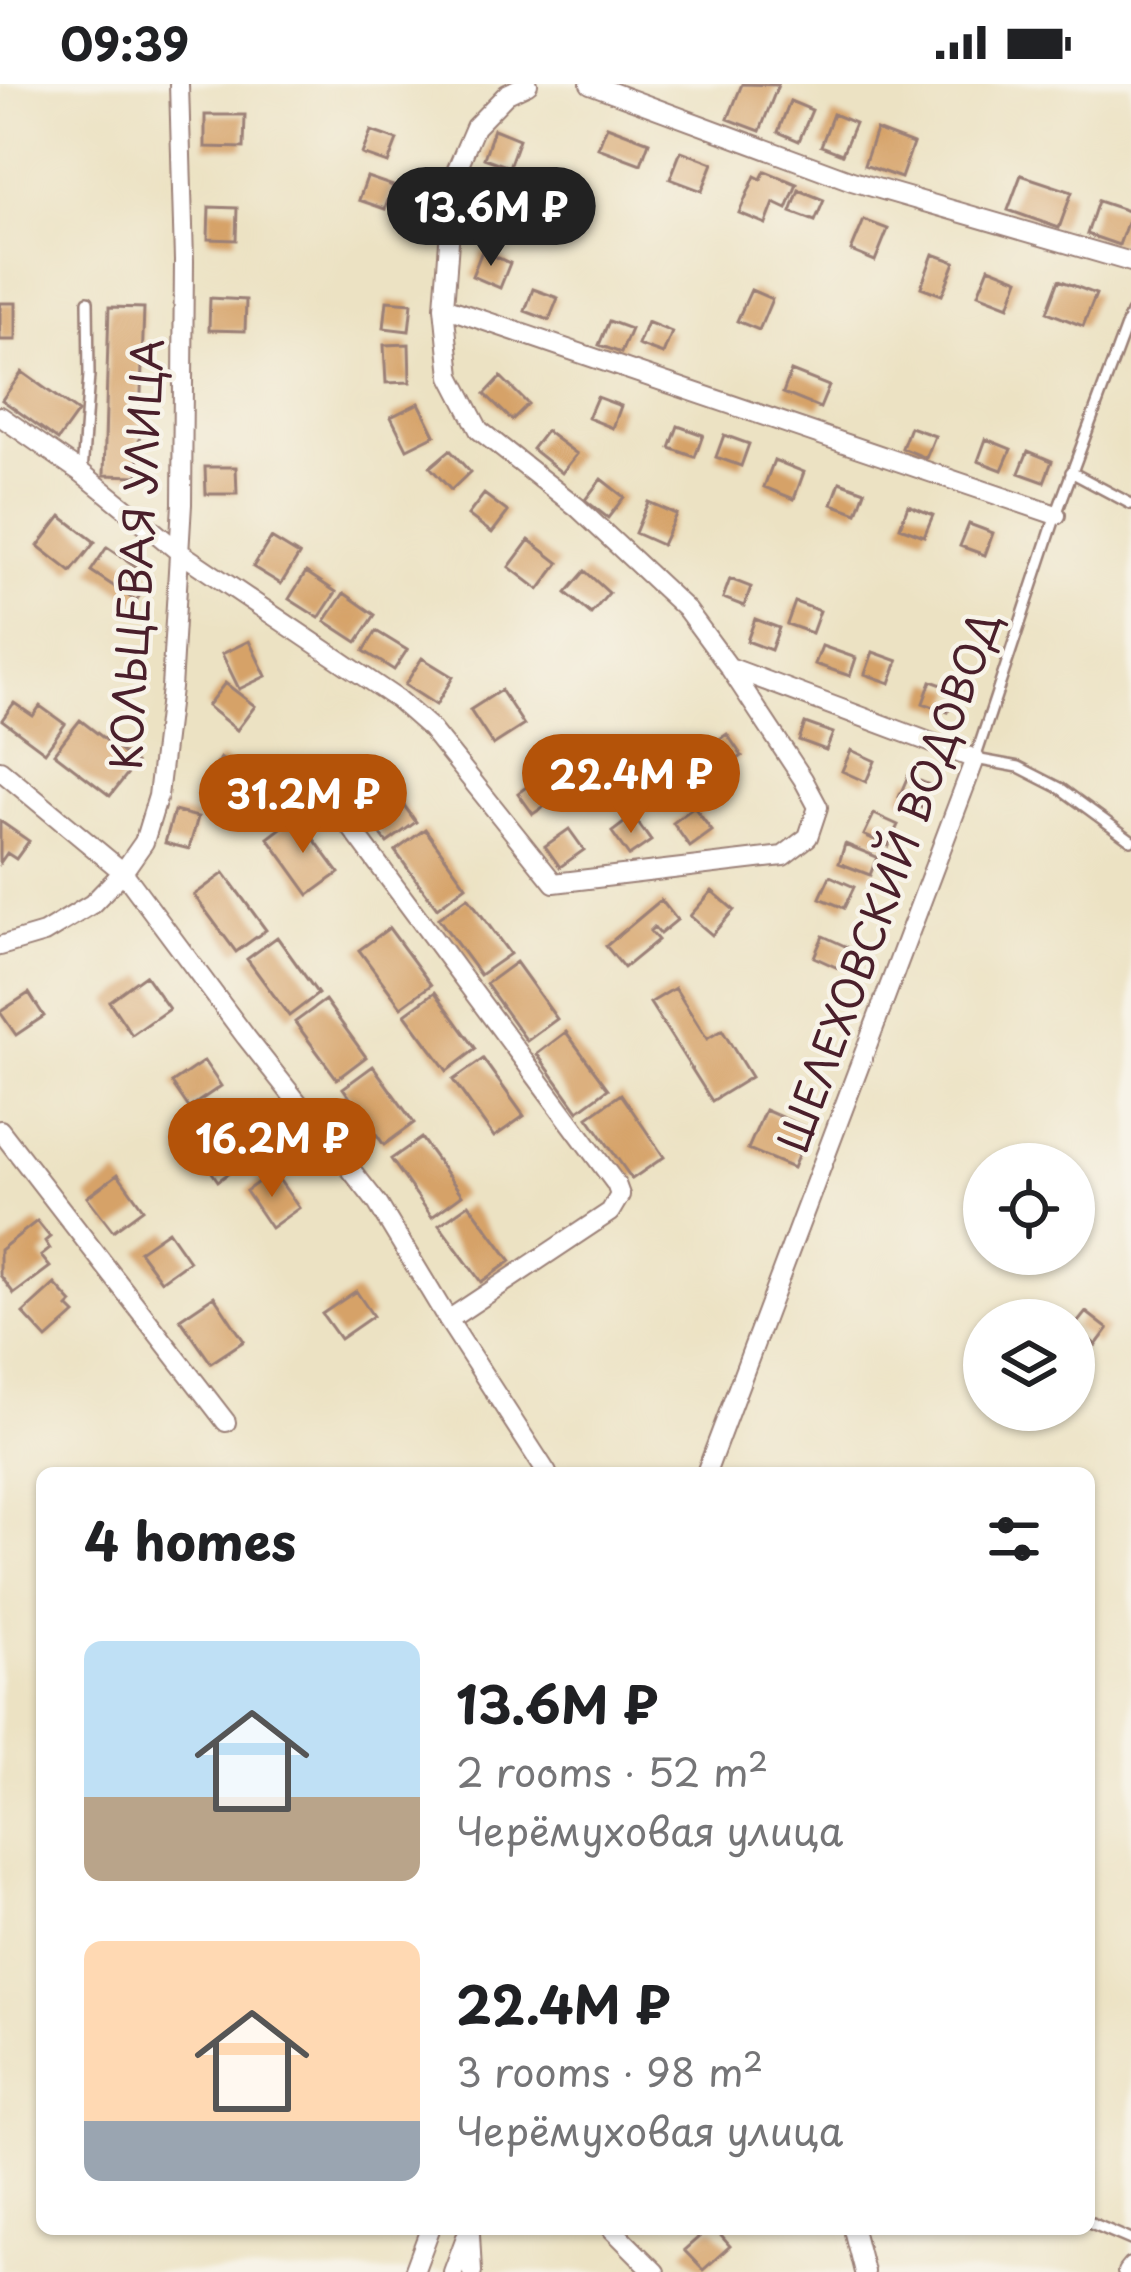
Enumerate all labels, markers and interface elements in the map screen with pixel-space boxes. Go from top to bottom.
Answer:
text: 09:39 [60,8,189,76]
pin: 13.6M ₽ [380,167,602,269]
text: 13.6M ₽ [414,176,568,235]
street label: КОЛЬЦЕВАЯ УЛИЦА [92,337,178,771]
street label: ШЕЛЕХОВСКИЙ ВОДОВОД [760,602,1014,1160]
pin: 22.4M ₽ [520,734,742,836]
text: 22.4M ₽ [549,743,713,802]
pin: 31.2M ₽ [192,754,414,856]
text: 31.2M ₽ [226,763,380,822]
pin: 16.2M ₽ [161,1098,383,1200]
text: 16.2M ₽ [195,1107,349,1166]
map controls [963,1143,1095,1431]
button: locate [963,1143,1095,1275]
button: layers [963,1299,1095,1431]
text: 4 homes [84,1501,296,1578]
icon: filters [981,1506,1047,1572]
text: 13.6M ₽ [456,1664,658,1741]
icon: home [180,1689,324,1833]
text: 2 rooms · 52 m² [456,1741,768,1800]
text: Черёмуховая улица [456,1800,843,1859]
text: 22.4M ₽ [456,1964,670,2041]
icon: home [180,1989,324,2133]
text: 3 rooms · 98 m² [456,2041,763,2100]
text: Черёмуховая улица [456,2100,843,2159]

